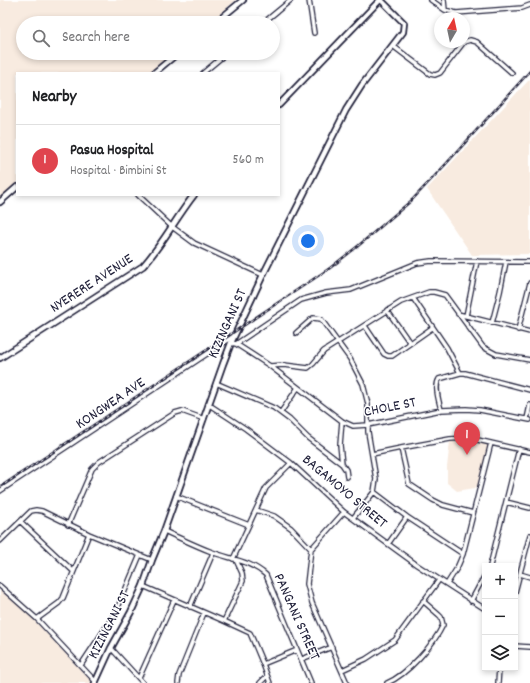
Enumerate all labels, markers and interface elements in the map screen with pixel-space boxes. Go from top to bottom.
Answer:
north arrow [434,12,470,48]
search box [16,16,280,60]
icon: search [30,27,52,49]
text: Search here [62,27,130,49]
text: Nearby [32,86,76,110]
text: Pasua Hospital [70,140,154,162]
text: 1 [44,151,46,170]
text: 560 m [233,151,264,170]
text: Hospital · Bimbini St [70,162,167,181]
your location [298,231,318,251]
street label: NYERERE AVENUE [46,249,138,319]
street label: KIZINGANI ST [203,286,253,362]
street label: KONGWEA AVE [72,372,150,435]
street label: CHOLE ST [362,392,418,424]
pin: 1 [454,422,480,455]
street label: BAGAMOYO STREET [297,450,391,534]
map controls [482,563,518,671]
button: + [482,563,518,599]
street label: PANGANI STREET [267,570,325,664]
street label: KIZINGANI ST [83,587,137,663]
button: − [482,599,518,635]
button: layers [482,635,518,671]

